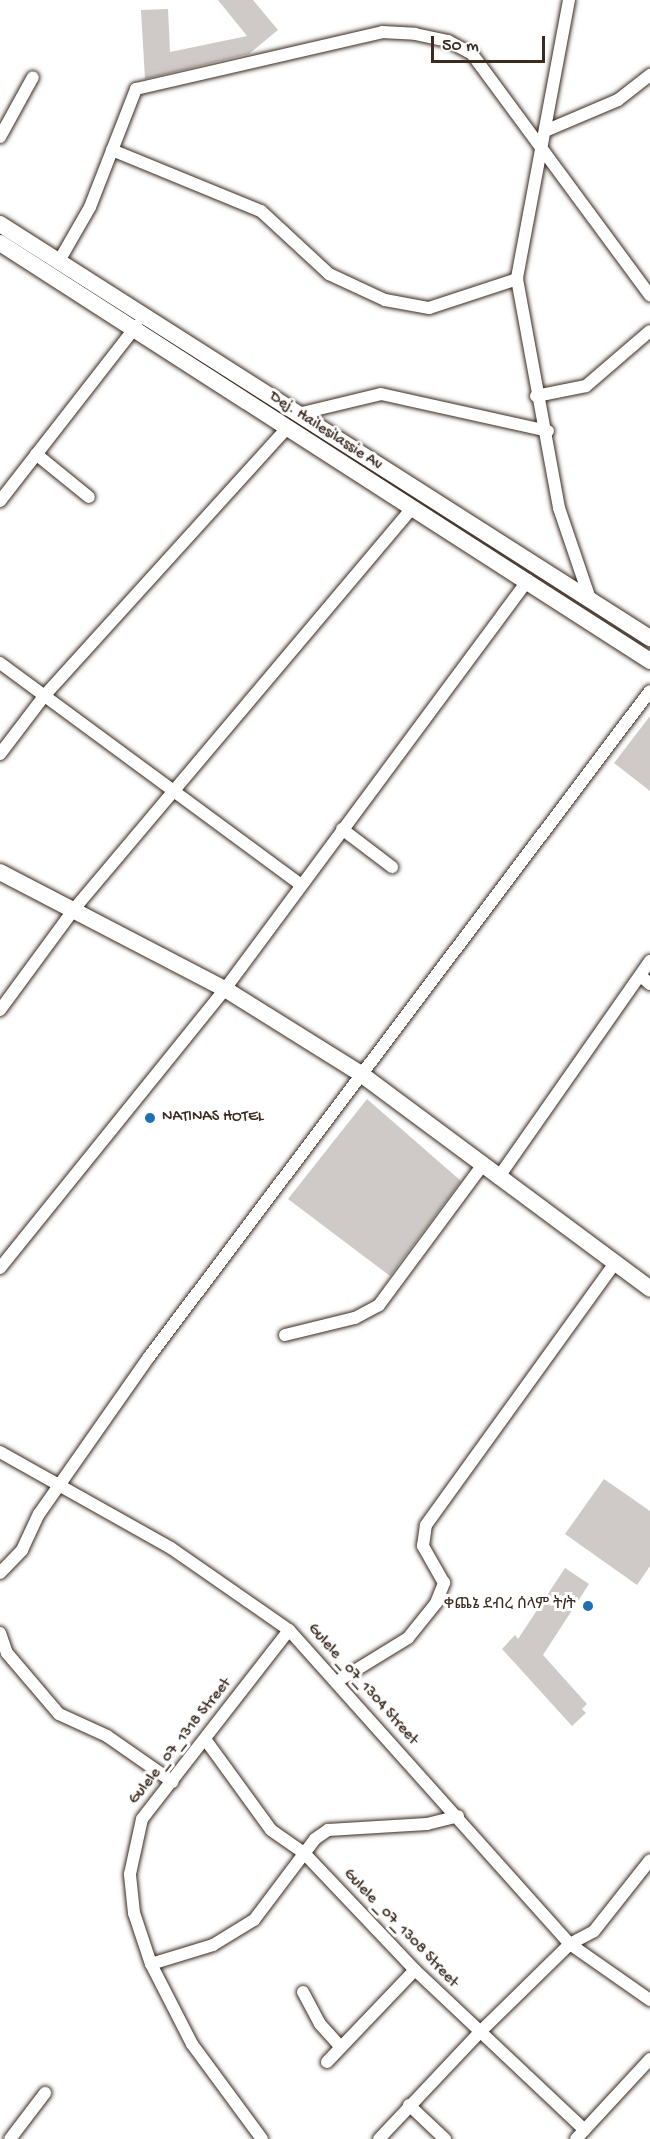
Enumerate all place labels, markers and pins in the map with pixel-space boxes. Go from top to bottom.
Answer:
place label: NATINAS HOTEL [162,1108,264,1128]
marker: NATINAS HOTEL [143,1111,157,1125]
place label: ቀጨኔ ደብረ ሰላም ት/ት [444,1596,576,1616]
marker: ቀጨኔ ደብረ ሰላም ት/ት [581,1599,595,1613]

